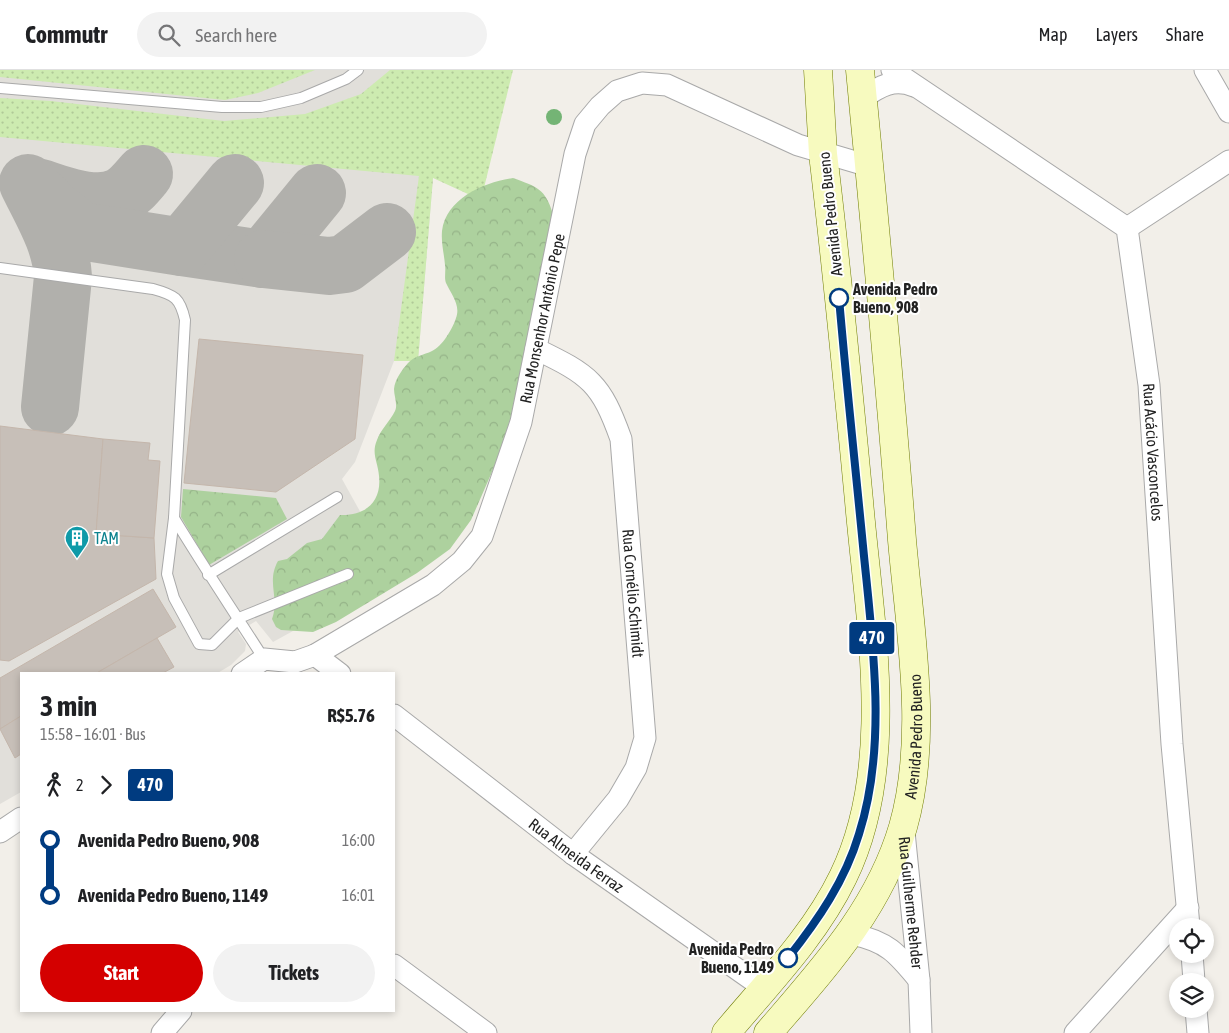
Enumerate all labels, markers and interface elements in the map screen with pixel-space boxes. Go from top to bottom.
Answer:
search box [137,12,487,57]
text: Commutr [25,21,107,48]
icon: search [155,21,183,49]
text: Search here [195,24,277,46]
text: Map [1038,24,1067,45]
text: Layers [1095,24,1138,45]
text: Share [1166,24,1204,45]
street label: Avenida Pedro Bueno [815,151,845,277]
street label: Rua Monsenhor Antônio Pepe [516,232,568,405]
place label: Avenida Pedro Bueno, 908 [852,280,938,316]
marker: Avenida Pedro Bueno, 908 [829,288,849,308]
street label: Rua Acácio Vasconcelos [1140,383,1167,522]
building icon: TAM [64,525,90,559]
street label: Rua Cornélio Schimidt [619,528,648,659]
place label: TAM [94,529,119,547]
line badge: 470 [843,622,901,654]
text: 470 [859,627,885,648]
street label: Avenida Pedro Bueno [901,673,925,800]
text: 3 min [40,690,97,722]
text: R$5.76 [327,704,375,726]
text: 15:58 – 16:01 · Bus [40,725,146,743]
icon: walk [40,771,68,799]
icon: forward [92,771,120,799]
text: 470 [138,774,163,795]
text: 2 [76,776,84,794]
street label: Rua Almeida Ferraz [526,814,627,896]
text: Avenida Pedro Bueno, 908 [78,829,259,851]
text: 16:00 [342,831,375,849]
street label: Rua Guilherme Rehder [896,836,927,970]
text: Avenida Pedro Bueno, 1149 [78,884,268,906]
text: 16:01 [342,886,375,904]
map controls [1169,918,1214,1018]
button: locate [1169,918,1214,963]
place label: Avenida Pedro Bueno, 1149 [688,940,774,976]
button: Start [40,944,203,1002]
button: Tickets [213,944,375,1002]
marker: Avenida Pedro Bueno, 1149 [778,948,798,968]
button: layers [1169,973,1214,1018]

